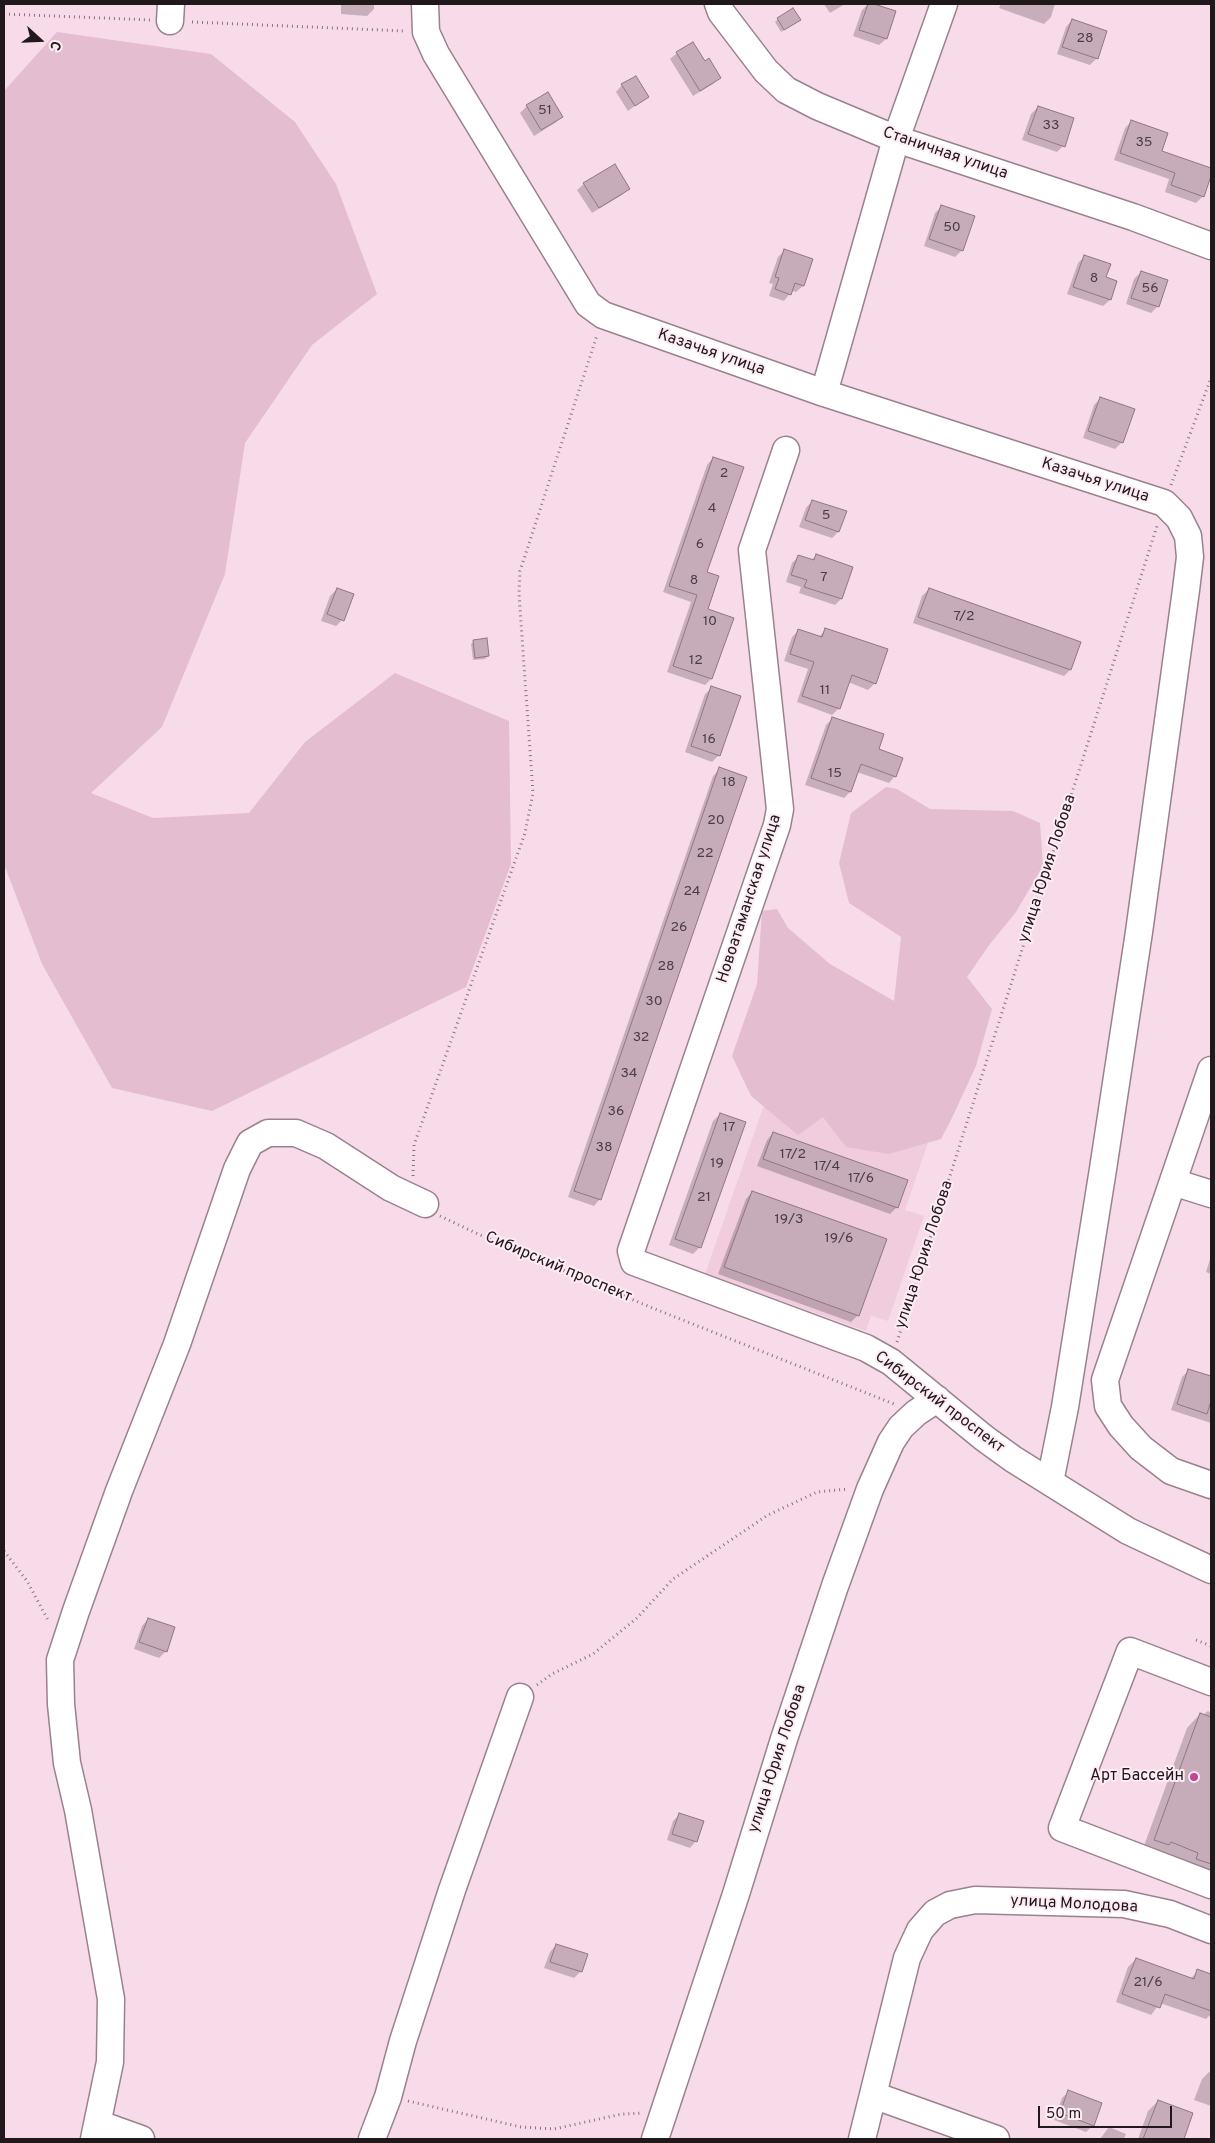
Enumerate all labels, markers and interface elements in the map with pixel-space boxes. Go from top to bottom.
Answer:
north arrow [15,15,65,65]
house number: 28 [1076,31,1094,47]
text: С [45,38,64,52]
house number: 51 [538,103,552,119]
house number: 33 [1043,118,1059,134]
street label: Станичная улица [880,124,1010,184]
house number: 35 [1135,135,1153,151]
house number: 50 [943,220,961,236]
house number: 8 [1090,271,1098,287]
house number: 56 [1141,281,1159,297]
street label: Казачья улица [655,326,767,380]
street label: Казачья улица [1039,455,1151,507]
house number: 2 [720,466,728,482]
house number: 4 [708,501,716,517]
house number: 5 [822,508,830,524]
house number: 6 [696,537,704,553]
house number: 7 [820,570,828,586]
house number: 8 [690,573,698,589]
house number: 7/2 [953,609,975,625]
house number: 10 [703,614,717,630]
house number: 12 [689,653,703,669]
house number: 11 [820,683,830,699]
house number: 16 [702,732,716,748]
house number: 15 [828,766,842,782]
house number: 18 [722,775,736,791]
street label: улица Юрия Лобова [1015,792,1081,946]
street label: Новоатаманская улица [714,812,786,986]
house number: 20 [707,813,725,829]
house number: 22 [696,846,714,862]
house number: 24 [683,884,701,900]
house number: 26 [671,920,687,936]
house number: 28 [657,959,675,975]
house number: 30 [645,994,663,1010]
house number: 32 [633,1030,649,1046]
house number: 34 [620,1066,638,1082]
house number: 36 [608,1104,624,1120]
house number: 17 [723,1120,735,1136]
house number: 38 [596,1140,612,1156]
house number: 17/2 [780,1147,806,1163]
house number: 19 [710,1156,724,1172]
house number: 17/4 [814,1159,840,1175]
house number: 17/6 [848,1171,874,1187]
street label: улица Юрия Лобова [892,1178,958,1332]
house number: 21 [697,1190,711,1206]
house number: 19/3 [775,1212,803,1228]
street label: Сибирский проспект [482,1228,634,1308]
house number: 19/6 [825,1231,853,1247]
street label: Сибирский проспект [870,1348,1008,1458]
street label: улица Юрия Лобова [745,1682,811,1836]
place label: Арт Бассейн [1090,1767,1184,1787]
marker: Арт Бассейн [1188,1771,1200,1783]
street label: улица Молодова [1010,1892,1138,1918]
house number: 21/6 [1133,1975,1163,1991]
scale bar [1040,2096,1174,2128]
text: 50 m [1046,2105,1081,2124]

